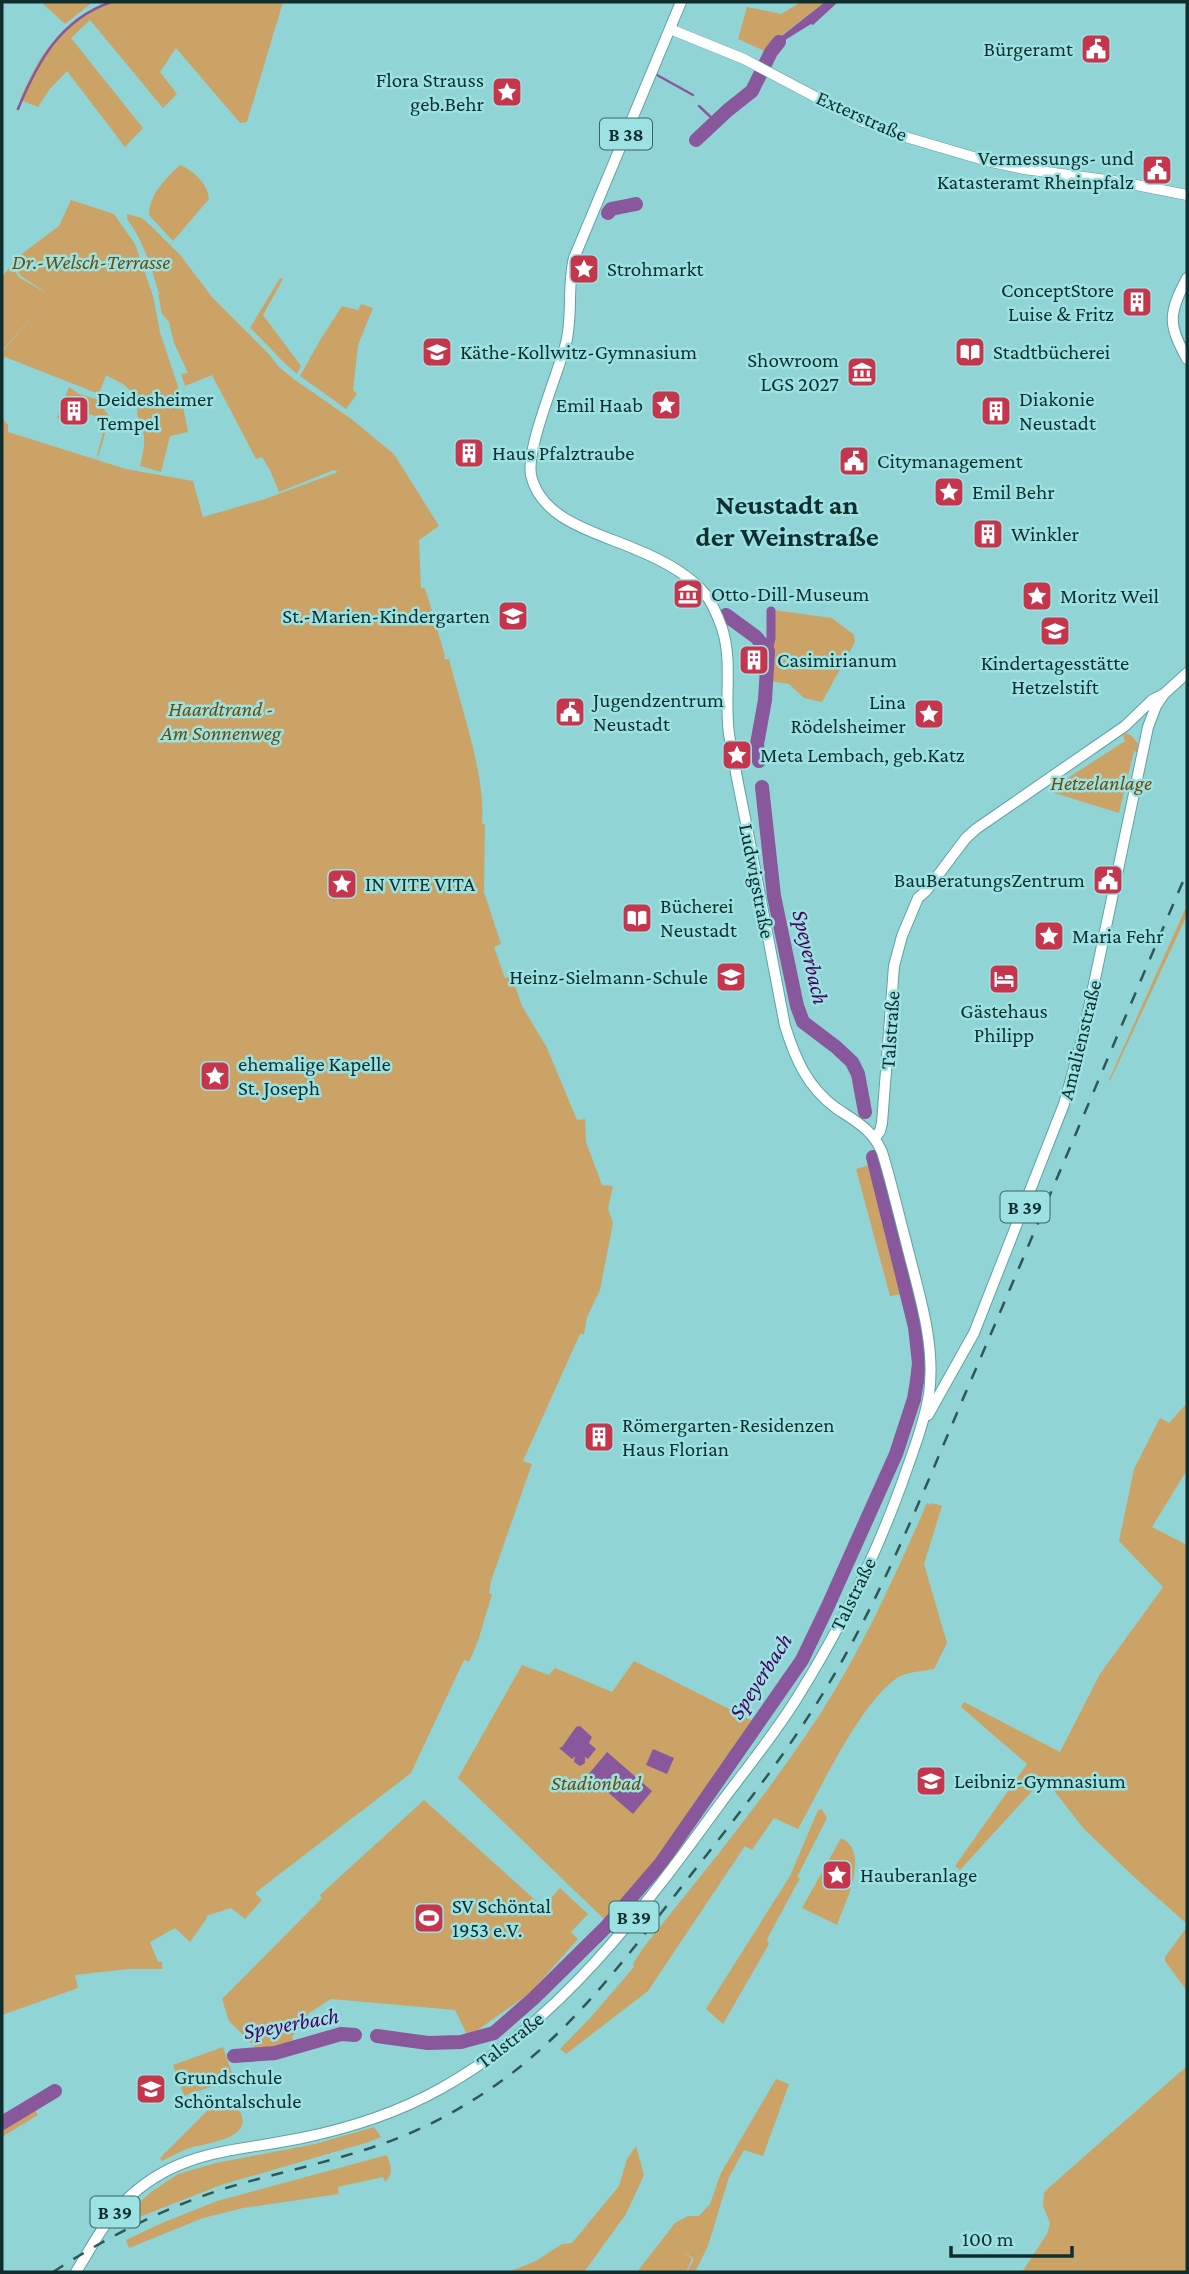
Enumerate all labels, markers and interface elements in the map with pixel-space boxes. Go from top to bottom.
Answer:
public building icon: Bürgeramt [1079,32,1113,66]
place label: Bürgeramt [983,37,1074,61]
place label: Flora Strauss geb.Behr [376,68,485,116]
place icon: Flora Strauss geb.Behr [490,75,524,109]
street label: Exterstraße [813,85,911,147]
road number: B 38 [600,118,652,150]
place label: Vermessungs- und Katasteramt Rheinpfalz [937,146,1134,194]
public building icon: Vermessungs- und Katasteramt Rheinpfalz [1140,153,1174,187]
park label: Dr.-Welsch-Terrasse [12,250,170,274]
place icon: Strohmarkt [567,252,601,286]
place label: Strohmarkt [607,257,704,281]
place label: ConceptStore Luise & Fritz [1001,278,1114,326]
building icon: ConceptStore Luise & Fritz [1120,285,1154,319]
school or university icon: Käthe-Kollwitz-Gymnasium [420,335,454,369]
library icon: Stadtbücherei [953,335,987,369]
place label: Käthe-Kollwitz-Gymnasium [460,340,697,364]
place label: Stadtbücherei [993,340,1111,364]
place label: Showroom LGS 2027 [747,348,839,396]
museum icon: Showroom LGS 2027 [845,355,879,389]
place label: Deidesheimer Tempel [97,387,214,435]
place label: Diakonie Neustadt [1019,387,1097,435]
place icon: Emil Haab [649,388,683,422]
place label: Emil Haab [556,393,643,417]
building icon: Deidesheimer Tempel [57,394,91,428]
building icon: Diakonie Neustadt [979,394,1013,428]
building icon: Haus Pfalztraube [452,436,486,470]
place label: Haus Pfalztraube [492,441,635,465]
public building icon: Citymanagement [837,444,871,478]
place label: Citymanagement [877,449,1024,473]
place icon: Emil Behr [932,475,966,509]
place label: Emil Behr [972,480,1055,504]
district label: Neustadt an der Weinstraße [695,489,879,552]
building icon: Winkler [971,517,1005,551]
place label: Winkler [1011,522,1079,546]
museum icon: Otto-Dill-Museum [671,577,705,611]
place icon: Moritz Weil [1020,579,1054,613]
place label: Otto-Dill-Museum [711,582,870,606]
place label: Moritz Weil [1060,584,1159,608]
school or university icon: St.-Marien-Kindergarten [496,599,530,633]
place label: St.-Marien-Kindergarten [282,604,490,628]
school or university icon: Kindertagesstätte Hetzelstift [1038,614,1072,648]
building icon: Casimirianum [737,643,771,677]
place label: Casimirianum [777,648,897,672]
place label: Kindertagesstätte Hetzelstift [981,651,1129,699]
place label: Jugendzentrum Neustadt [591,688,724,736]
place label: Lina Rödelsheimer [791,690,907,738]
public building icon: Jugendzentrum Neustadt [553,695,587,729]
park label: Haardtrand - Am Sonnenweg [160,697,282,745]
place icon: Lina Rödelsheimer [912,697,946,731]
place icon: Meta Lembach, geb.Katz [720,738,754,772]
place label: Meta Lembach, geb.Katz [760,743,965,767]
park label: Hetzelanlage [1050,771,1152,795]
street label: Ludwigstraße [734,822,780,940]
public building icon: BauBeratungsZentrum [1091,863,1125,897]
place icon: IN VITE VITA [325,867,359,901]
place label: BauBeratungsZentrum [894,868,1085,892]
place label: IN VITE VITA [365,872,475,896]
place label: Bücherei Neustadt [660,894,738,942]
library icon: Bücherei Neustadt [620,901,654,935]
water label: Speyerbach [787,907,835,1007]
place icon: Maria Fehr [1032,919,1066,953]
place label: Maria Fehr [1072,924,1164,948]
school or university icon: Heinz-Sielmann-Schule [714,960,748,994]
hotel icon: Gästehaus Philipp [987,962,1021,996]
place label: Heinz-Sielmann-Schule [509,965,708,989]
street label: Amalienstraße [1053,977,1107,1103]
street label: Talstraße [875,990,905,1070]
place label: Gästehaus Philipp [960,999,1048,1047]
place label: ehemalige Kapelle St. Joseph [238,1052,391,1100]
place icon: ehemalige Kapelle St. Joseph [198,1059,232,1093]
road number: B 39 [1000,1191,1050,1222]
place label: Römergarten-Residenzen Haus Florian [622,1413,835,1461]
building icon: Römergarten-Residenzen Haus Florian [582,1420,616,1454]
street label: Talstraße [825,1553,881,1635]
water label: Speyerbach [723,1628,797,1724]
school or university icon: Leibniz-Gymnasium [914,1764,948,1798]
place label: Leibniz-Gymnasium [954,1769,1126,1793]
park label: Stadionbad [551,1771,642,1795]
place icon: Hauberanlage [820,1858,854,1892]
place label: Hauberanlage [860,1863,977,1887]
place label: SV Schöntal 1953 e.V. [452,1894,551,1942]
sports icon: SV Schöntal 1953 e.V. [412,1901,446,1935]
road number: B 39 [610,1901,658,1932]
water label: Speyerbach [241,2002,341,2044]
street label: Talstraße [472,2006,548,2074]
place label: Grundschule Schöntalschule [174,2065,302,2113]
school or university icon: Grundschule Schöntalschule [134,2072,168,2106]
road number: B 39 [90,2196,140,2228]
scale bar [951,2214,1072,2258]
text: 100 m [962,2227,1014,2251]

